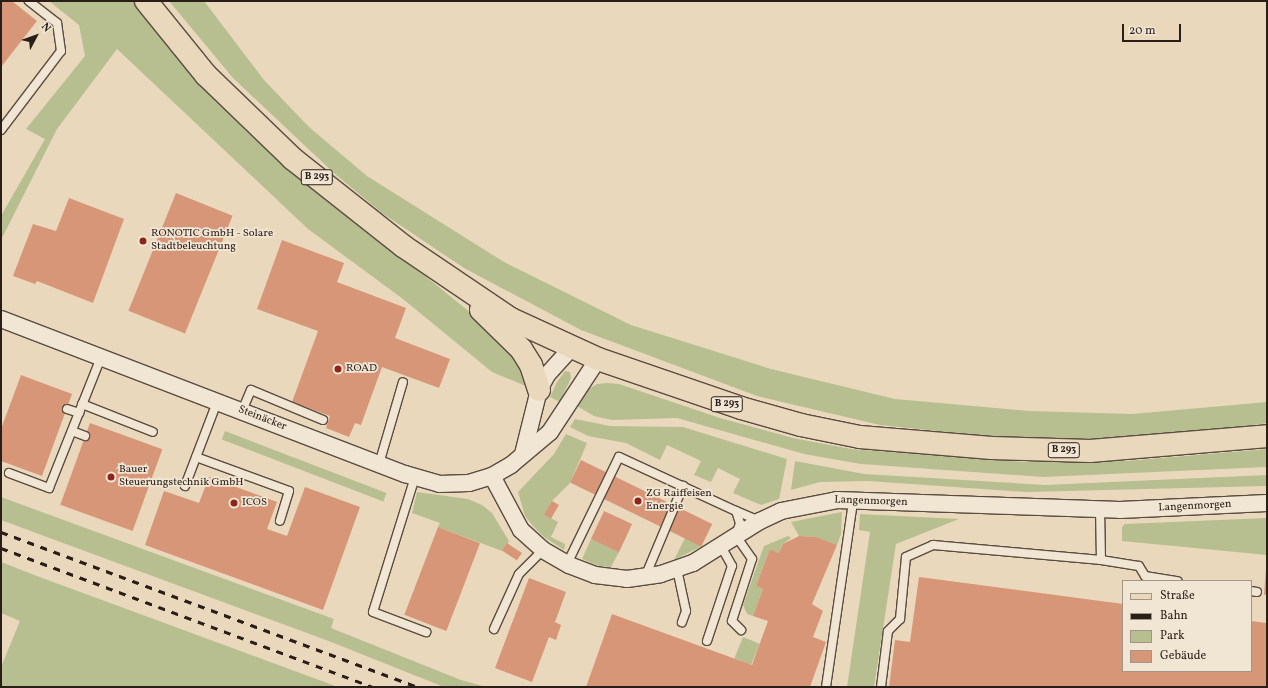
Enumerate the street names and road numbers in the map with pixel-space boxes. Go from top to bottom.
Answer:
road number: B 293 [300,169,334,185]
road number: B 293 [710,396,744,412]
street label: Steinäcker [236,404,288,434]
road number: B 293 [1047,442,1081,458]
street label: Langenmorgen [834,494,908,510]
street label: Langenmorgen [1158,498,1232,516]

